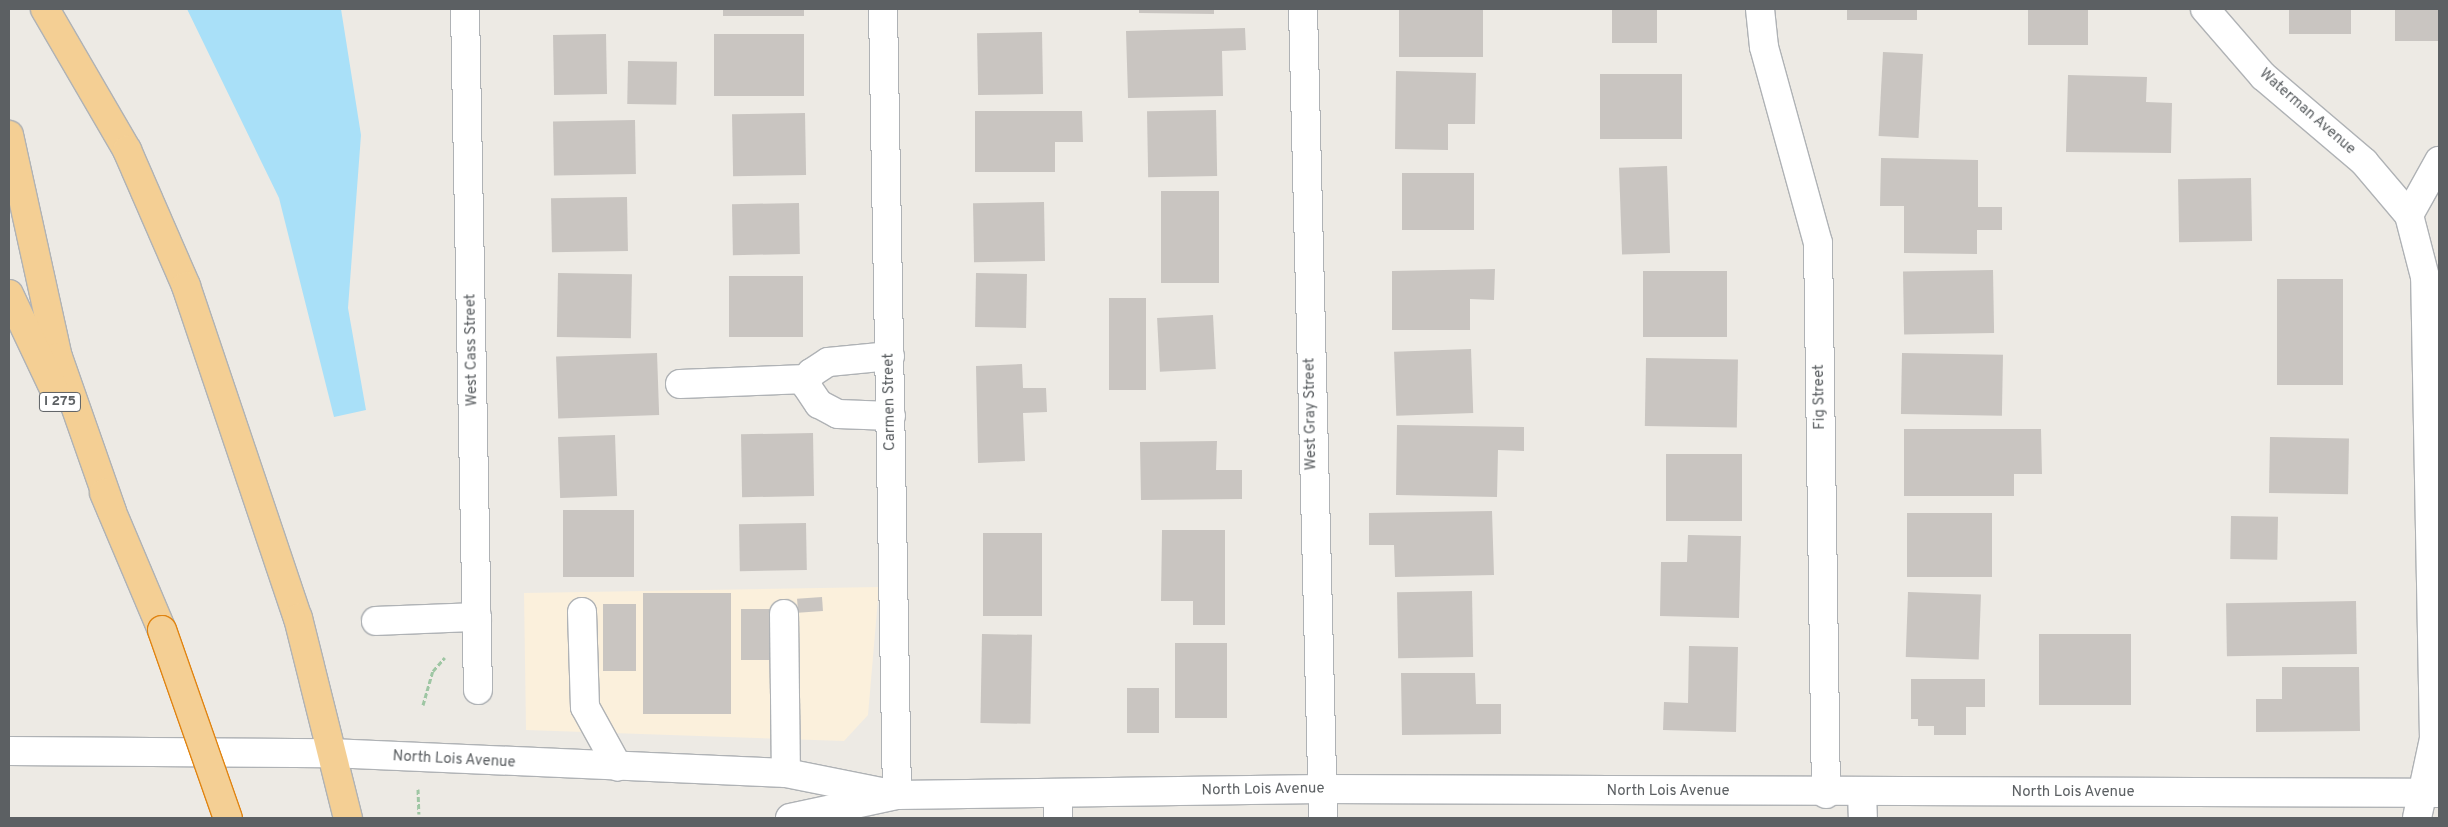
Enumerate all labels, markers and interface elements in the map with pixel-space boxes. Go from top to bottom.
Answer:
street label: Waterman Avenue [2255,65,2359,159]
street label: West Cass Street [462,293,482,407]
street label: Carmen Street [880,353,900,451]
street label: West Gray Street [1301,357,1321,471]
street label: Fig Street [1810,364,1830,430]
road number: I 275 [39,391,81,414]
street label: North Lois Avenue [392,748,516,772]
street label: North Lois Avenue [1201,780,1325,800]
street label: North Lois Avenue [1606,783,1730,801]
street label: North Lois Avenue [2011,784,2135,802]

